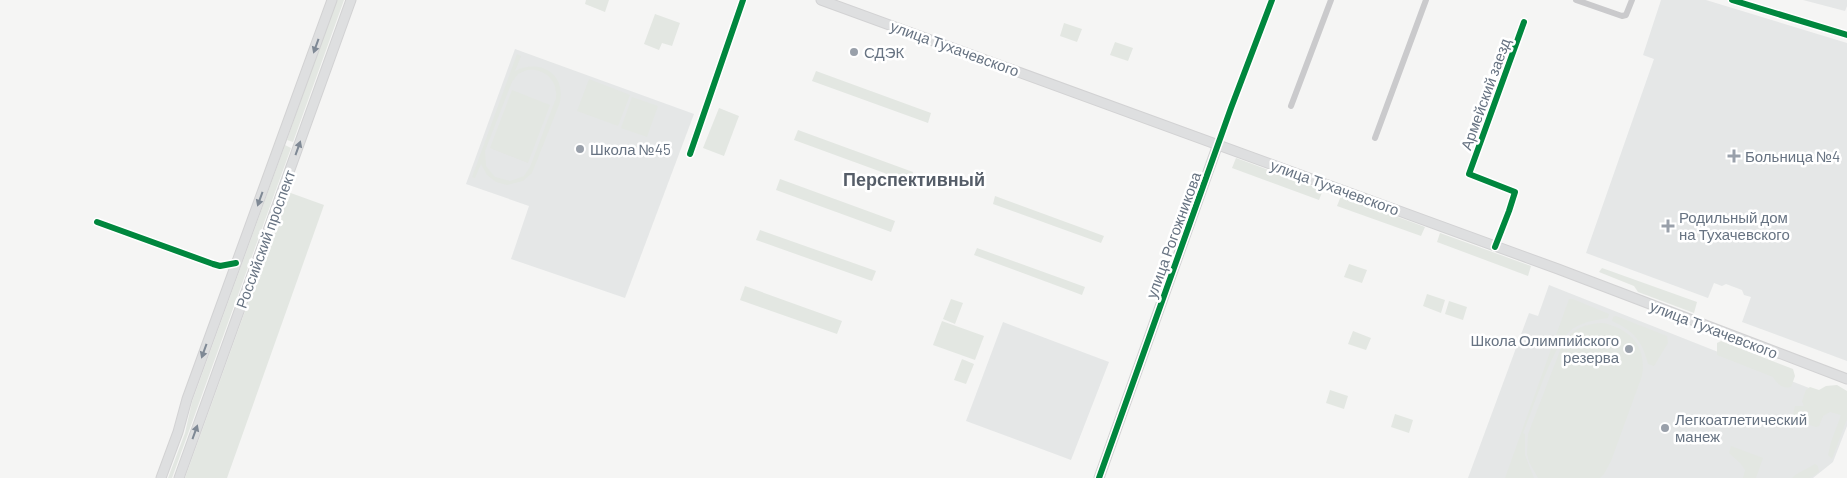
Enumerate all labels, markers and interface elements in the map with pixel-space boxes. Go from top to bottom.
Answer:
street label: улица Тухачевского [888,16,1022,80]
street label: Армейский заезд [1456,35,1514,152]
one-way arrow [312,39,320,54]
place label: СДЭК [864,43,904,61]
marker: СДЭК [848,46,860,58]
one-way arrow [295,140,302,155]
place label: Школа №45 [590,140,671,158]
marker: Школа №45 [574,143,586,155]
place label: Больница №4 [1745,147,1840,165]
marker: Больница №4 [1727,149,1741,163]
street label: улица Тухачевского [1268,155,1402,219]
street label: Российский проспект [232,167,298,311]
district label: Перспективный [843,168,985,190]
street label: улица Рогожникова [1142,169,1204,301]
one-way arrow [256,191,263,206]
place label: Родильный дом на Тухачевского [1679,208,1790,243]
marker: Родильный дом на Тухачевского [1661,219,1675,233]
street label: улица Тухачевского [1648,296,1780,362]
place label: Школа Олимпийского резерва [1471,331,1620,366]
marker: Школа Олимпийского резерва [1623,343,1635,355]
one-way arrow [200,344,208,359]
place label: Легкоатлетический манеж [1675,410,1807,445]
marker: Легкоатлетический манеж [1659,422,1671,434]
one-way arrow [191,424,199,439]

